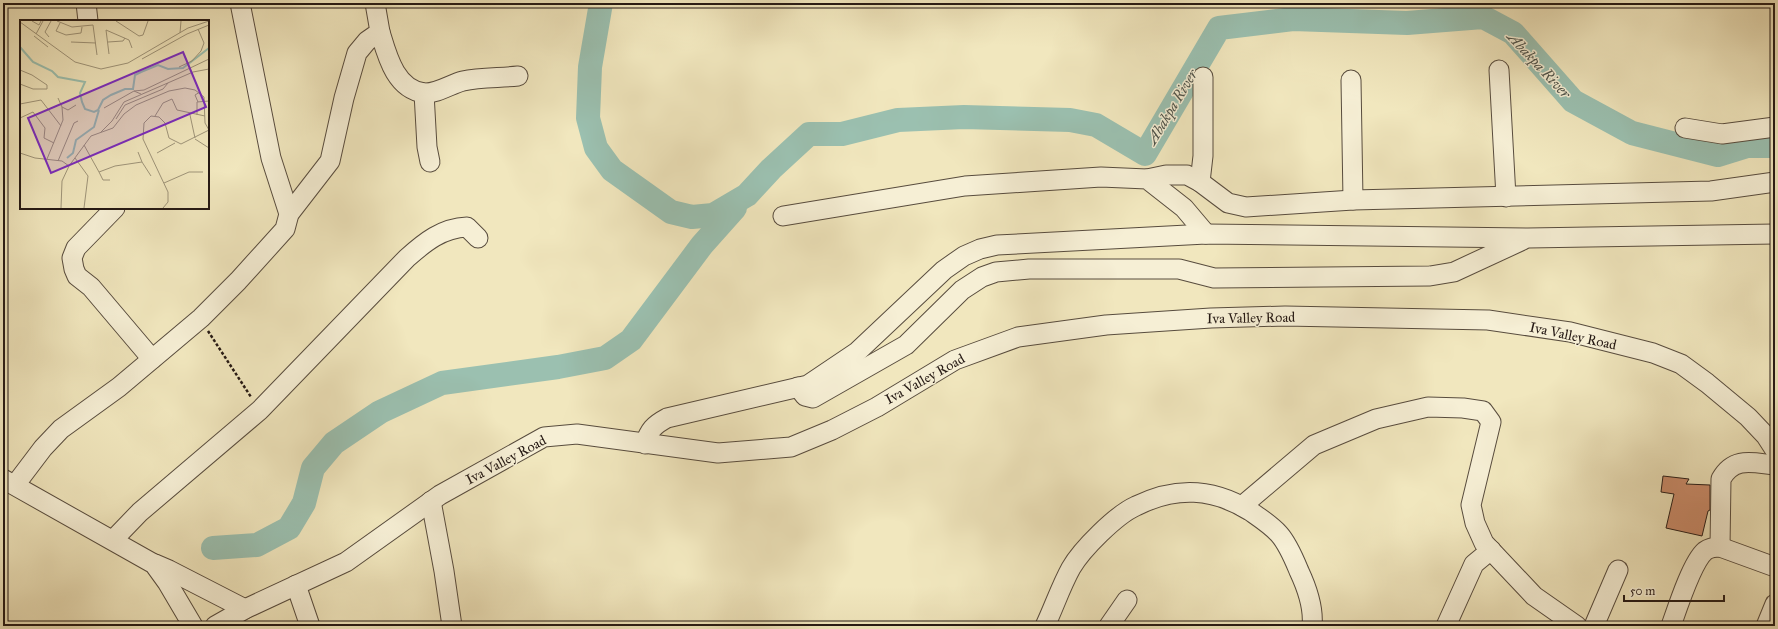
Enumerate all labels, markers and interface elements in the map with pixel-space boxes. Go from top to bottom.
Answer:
inset map [20,20,209,209]
water label: Abakpa River [1501,26,1575,103]
water label: Abakpa River [1141,66,1203,150]
street label: Iva Valley Road [1207,309,1295,327]
street label: Iva Valley Road [1528,318,1618,354]
street label: Iva Valley Road [882,350,968,408]
street label: Iva Valley Road [463,432,549,488]
scale bar [1624,577,1724,603]
text: 50 m [1630,584,1655,598]

